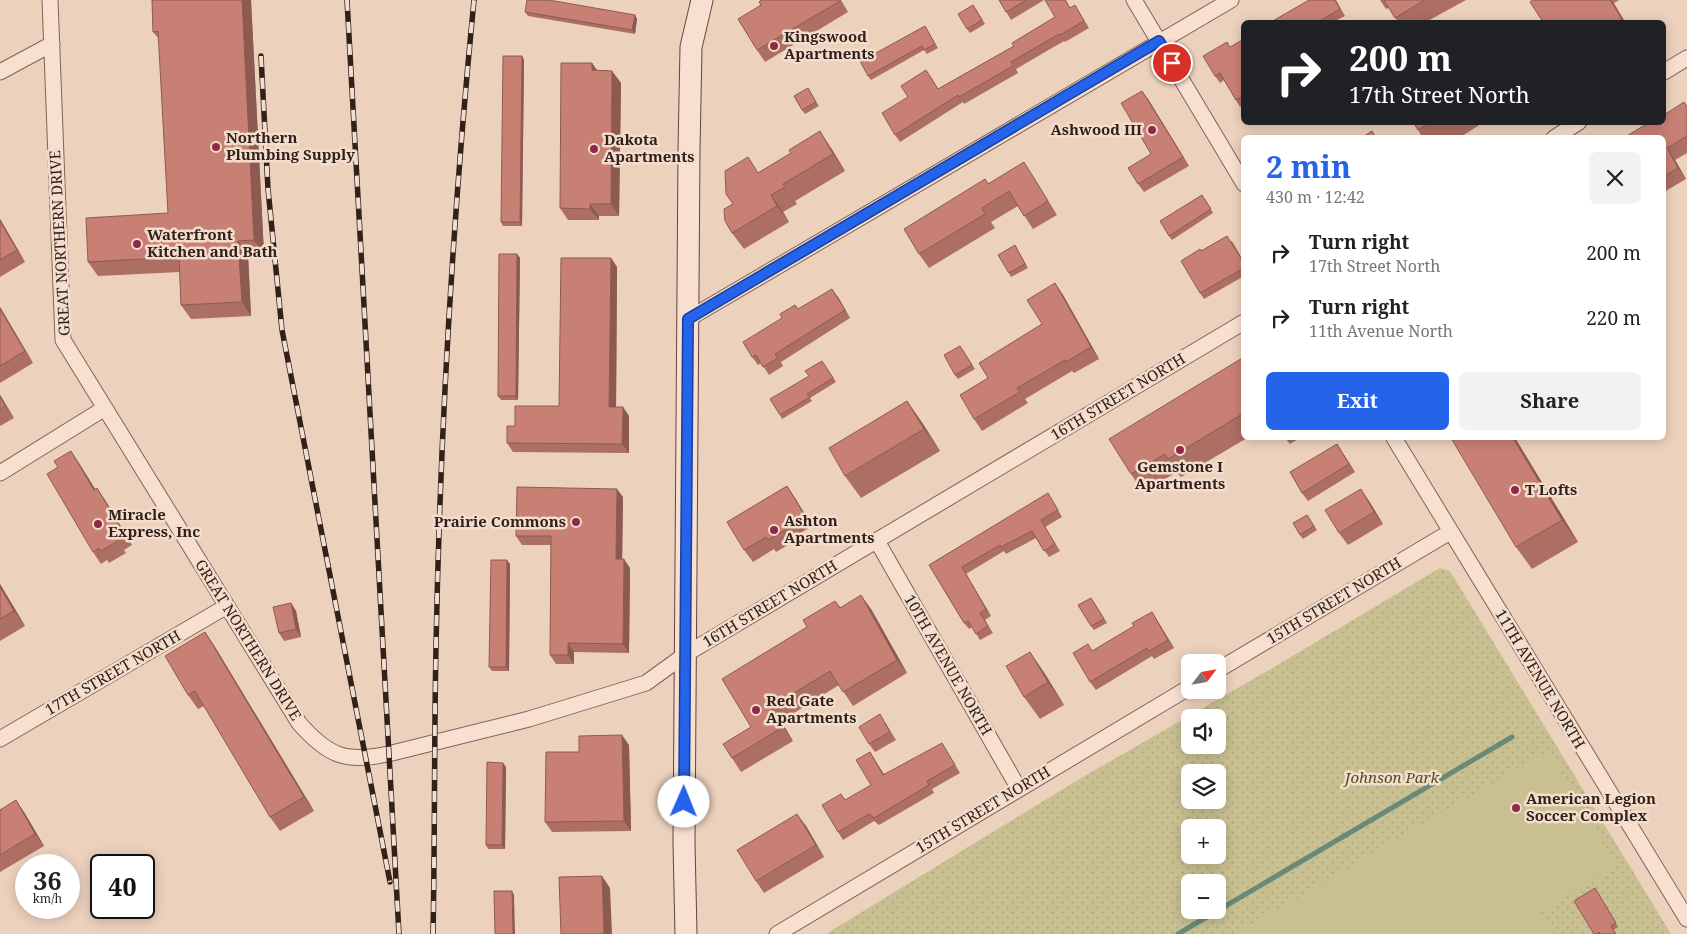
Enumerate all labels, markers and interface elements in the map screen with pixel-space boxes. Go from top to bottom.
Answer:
place label: Kingswood Apartments [784,26,875,63]
text: 200 m [1349,34,1452,81]
marker: Kingswood Apartments [768,40,780,52]
icon: right [1266,40,1331,105]
pin [1151,42,1193,84]
icon: arrive [1158,49,1186,77]
text: 17th Street North [1349,79,1530,109]
place label: Ashwood III [1051,119,1142,139]
marker: Ashwood III [1146,124,1158,136]
place label: Northern Plumbing Supply [226,127,355,164]
place label: Dakota Apartments [604,129,695,166]
marker: Northern Plumbing Supply [210,141,222,153]
marker: Dakota Apartments [588,143,600,155]
text: 2 min [1266,146,1351,187]
street label: GREAT NORTHERN DRIVE [44,150,74,337]
button: close [1589,152,1641,204]
text: 430 m · 12:42 [1266,186,1365,208]
place label: Waterfront Kitchen and Bath [147,224,278,261]
text: Turn right [1309,229,1409,255]
marker: Waterfront Kitchen and Bath [131,238,143,250]
icon: right [1266,239,1294,267]
text: 200 m [1586,240,1641,266]
text: 17th Street North [1309,255,1440,277]
text: Turn right [1309,294,1409,320]
icon: right [1266,304,1294,332]
text: 220 m [1586,305,1641,331]
text: 11th Avenue North [1309,320,1453,342]
street label: 16TH STREET NORTH [1046,348,1189,444]
button: Exit [1266,372,1449,430]
button: Share [1459,372,1641,430]
marker: Gemstone I Apartments [1174,444,1186,456]
place label: Gemstone I Apartments [1135,456,1225,493]
place label: T Lofts [1525,479,1577,499]
marker: T Lofts [1509,484,1521,496]
place label: Miracle Express, Inc [108,504,200,541]
place label: Ashton Apartments [784,510,875,547]
place label: Prairie Commons [434,511,566,531]
marker: Prairie Commons [570,516,582,528]
marker: Miracle Express, Inc [92,518,104,530]
marker: Ashton Apartments [768,524,780,536]
street label: 15TH STREET NORTH [1262,552,1405,648]
street label: GREAT NORTHERN DRIVE [191,555,307,724]
street label: 16TH STREET NORTH [698,555,841,651]
street label: 10TH AVENUE NORTH [900,591,997,739]
street label: 11TH AVENUE NORTH [1491,605,1590,752]
street label: 17TH STREET NORTH [41,625,184,719]
north arrow [1181,654,1226,699]
map controls [1181,654,1226,919]
place label: Red Gate Apartments [766,690,857,727]
marker: Red Gate Apartments [750,704,762,716]
button: sound [1181,709,1226,754]
street label: 15TH STREET NORTH [911,761,1054,857]
button: layers [1181,764,1226,809]
park label: Johnson Park [1342,767,1439,787]
position arrow [657,775,709,827]
place label: American Legion Soccer Complex [1526,788,1656,825]
marker: American Legion Soccer Complex [1510,802,1522,814]
button: + [1181,819,1226,864]
speed limit sign: 40 [90,854,155,919]
text: 36 [33,863,62,897]
button: − [1181,874,1226,919]
text: km/h [33,890,62,907]

